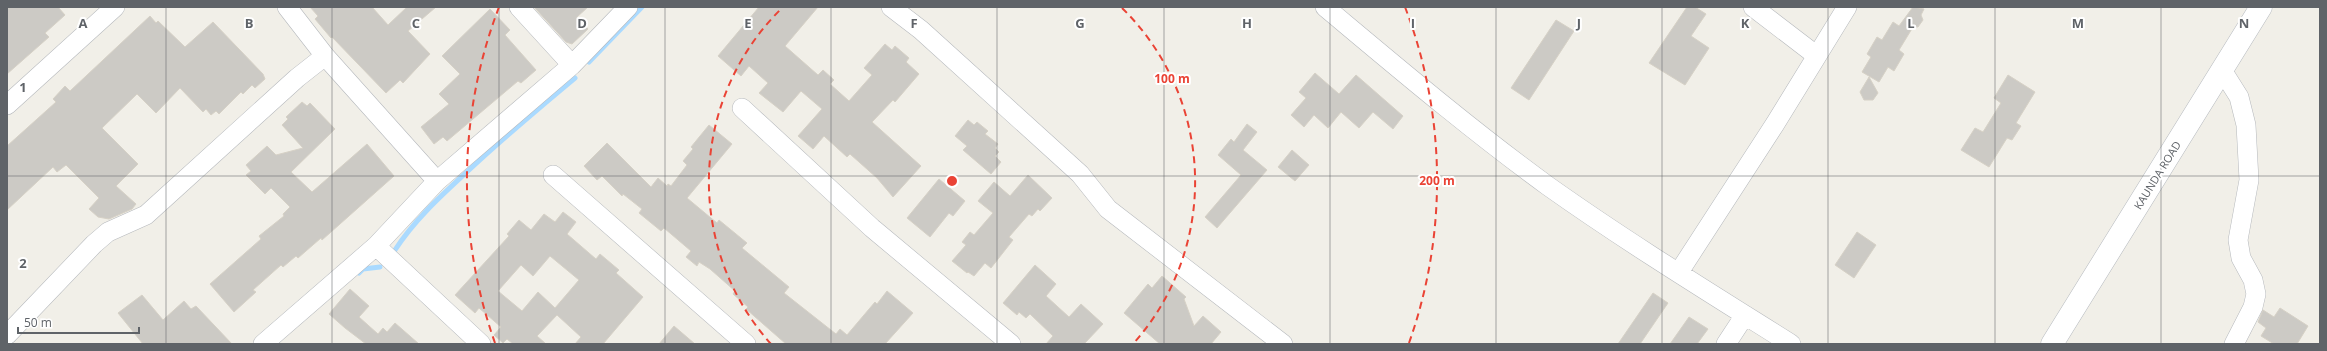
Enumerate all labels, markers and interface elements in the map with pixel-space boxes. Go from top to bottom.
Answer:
text: A [79,14,88,32]
text: B [245,14,254,32]
text: C [412,14,420,32]
text: D [577,14,587,32]
text: E [744,14,752,32]
text: F [910,14,918,32]
text: G [1075,14,1085,32]
text: H [1242,14,1252,32]
text: I [1411,14,1415,32]
text: J [1576,14,1581,32]
text: K [1741,14,1750,32]
text: L [1907,14,1915,32]
text: M [2072,14,2084,32]
text: N [2239,14,2249,32]
text: 100 m [1154,70,1190,87]
text: 1 [19,78,27,96]
street label: KAUNDA ROAD [2130,138,2184,212]
text: 200 m [1419,172,1455,189]
centre of rings [945,174,959,188]
text: 2 [19,254,27,272]
scale bar [18,309,139,335]
text: 50 m [24,314,52,331]

